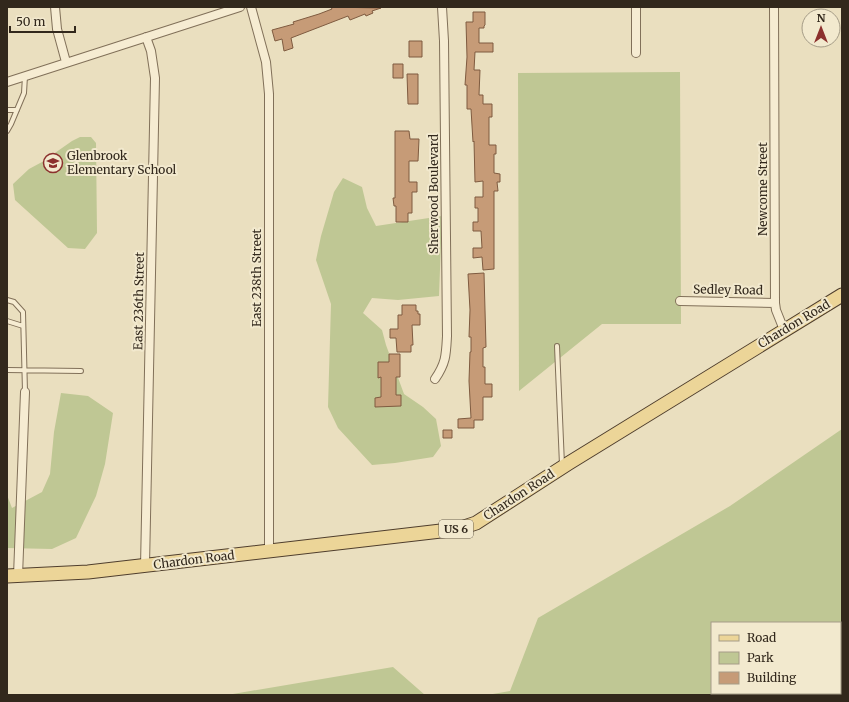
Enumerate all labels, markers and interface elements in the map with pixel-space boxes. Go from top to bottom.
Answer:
scale bar [10,8,75,34]
north arrow [801,8,841,48]
text: N [817,11,826,25]
text: 50 m [16,14,45,29]
street label: Sherwood Boulevard [426,134,441,254]
street label: Newcome Street [755,142,770,236]
place label: Glenbrook Elementary School [67,148,177,177]
school or university icon: Glenbrook Elementary School [42,152,64,174]
street label: East 238th Street [249,229,264,327]
street label: East 236th Street [130,251,147,350]
street label: Sedley Road [693,281,763,298]
street label: Chardon Road [755,296,833,351]
street label: Chardon Road [480,466,557,523]
road number: US 6 [439,520,473,538]
street label: Chardon Road [153,547,235,572]
legend [711,622,841,694]
text: Road [747,630,776,645]
text: Park [747,650,774,665]
text: Building [747,670,797,685]

